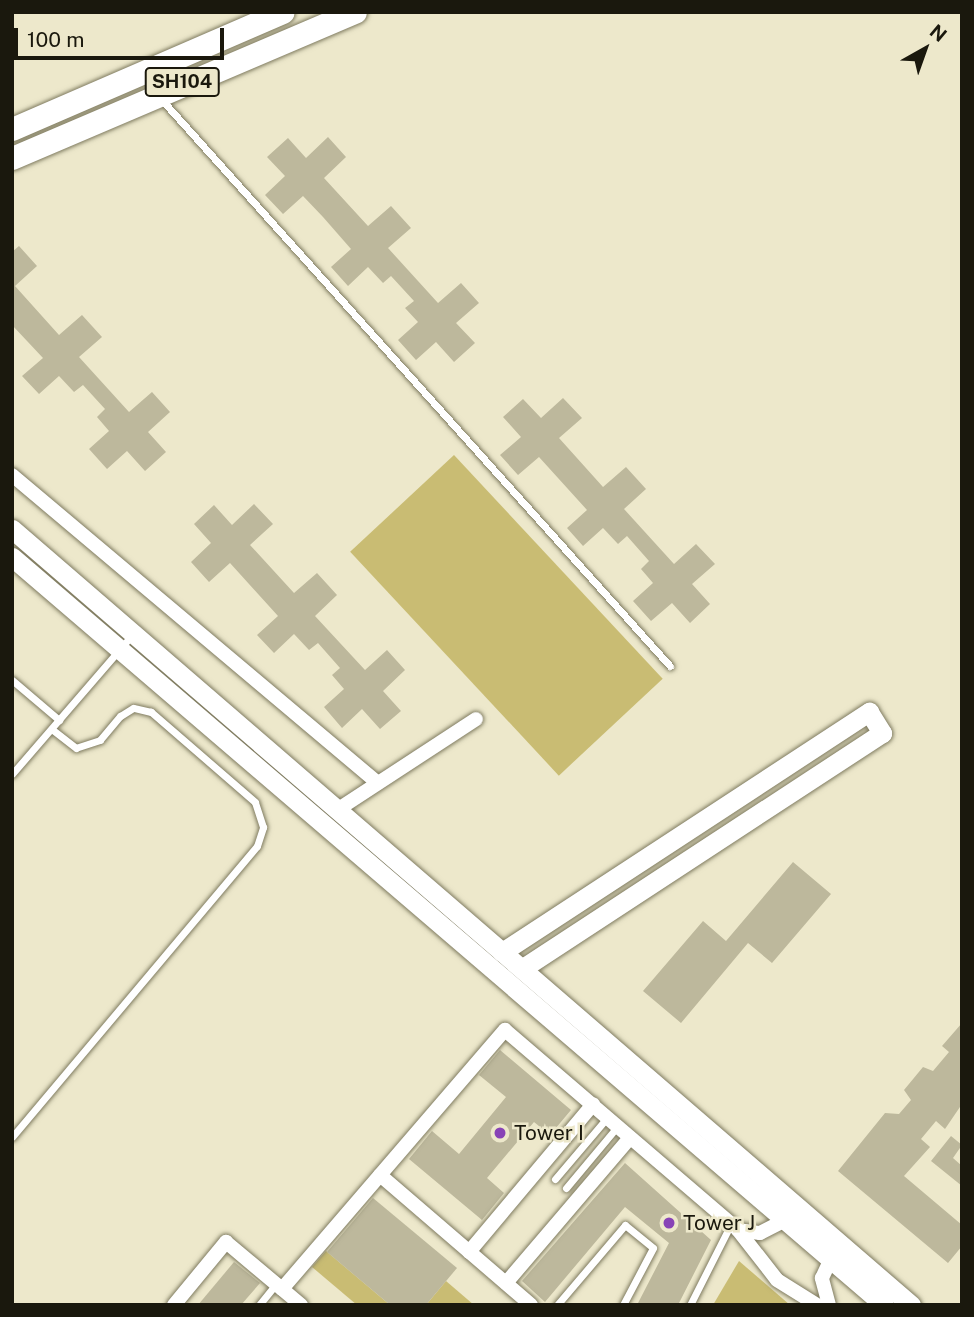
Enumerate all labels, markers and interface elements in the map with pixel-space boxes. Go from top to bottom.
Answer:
scale bar [18,14,228,58]
north arrow [890,14,960,84]
text: N [926,20,951,46]
text: 100 m [27,27,84,52]
road number: SH104 [144,66,220,97]
place label: Tower I [514,1120,584,1146]
marker: Tower I [492,1125,508,1141]
place label: Tower J [683,1210,755,1236]
marker: Tower J [661,1215,677,1231]

